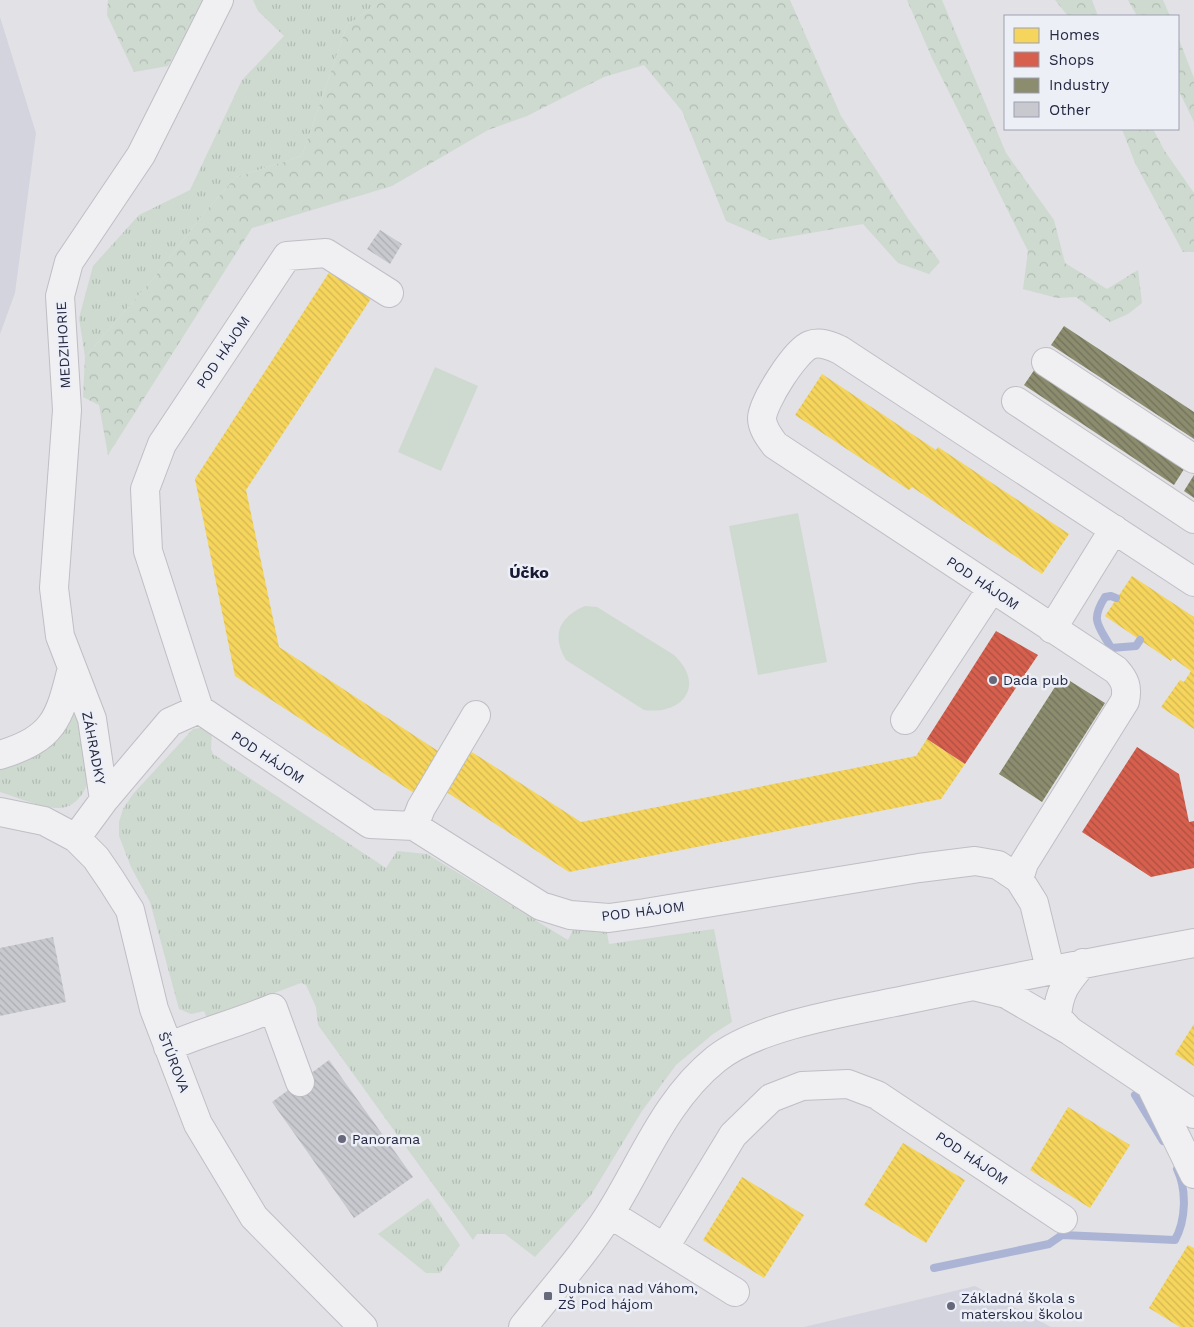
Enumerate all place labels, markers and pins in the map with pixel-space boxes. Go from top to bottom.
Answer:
place label: Dada pub [1003,672,1068,688]
marker: Dada pub [987,674,999,686]
place label: Panorama [352,1131,420,1147]
marker: Panorama [336,1133,348,1145]
place label: Dubnica nad Váhom, ZŠ Pod hájom [558,1280,698,1312]
marker: Dubnica nad Váhom, ZŠ Pod hájom [542,1290,554,1302]
place label: Základná škola s materskou školou [961,1290,1083,1322]
marker: Základná škola s materskou školou [945,1300,957,1312]

